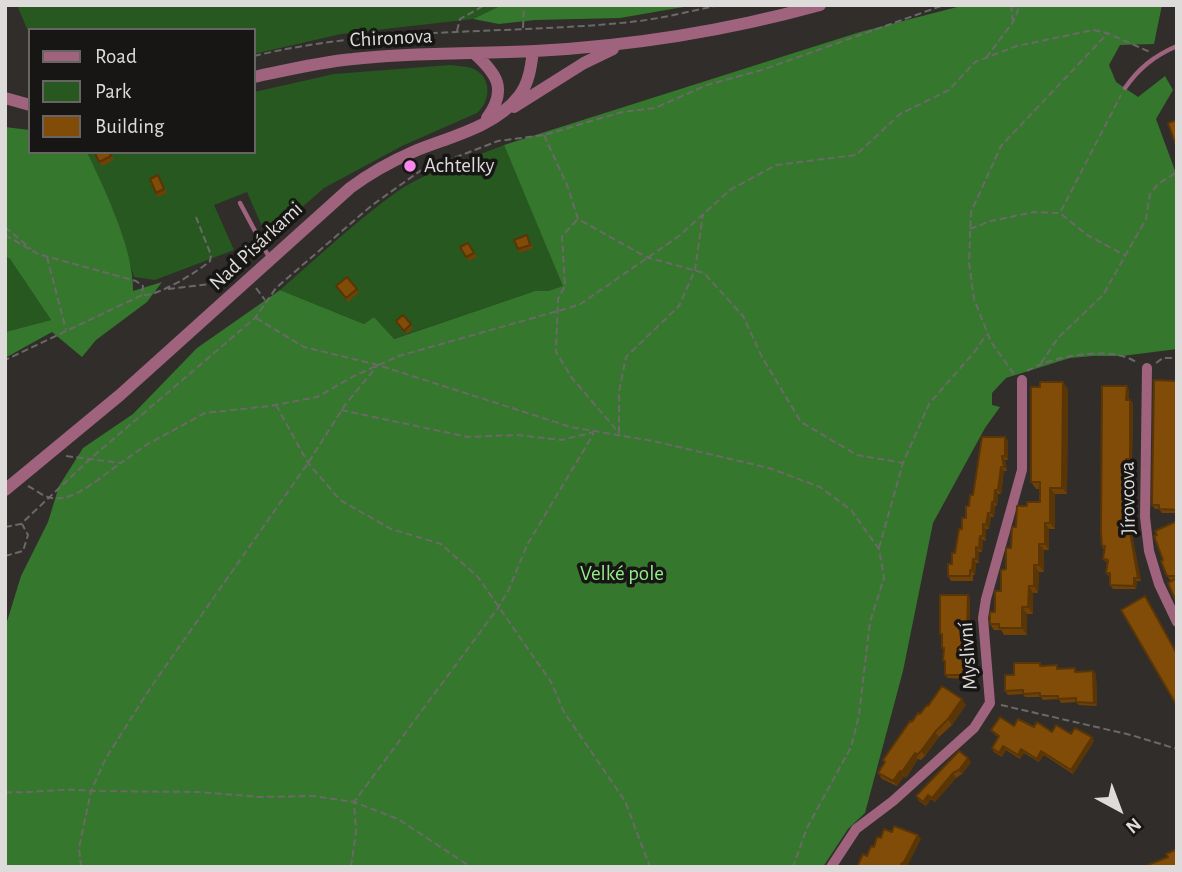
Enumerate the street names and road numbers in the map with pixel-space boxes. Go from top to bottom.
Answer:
street label: Chironova [349,23,433,53]
street label: Nad Pisárkami [204,196,308,296]
street label: Jírovcova [1115,461,1141,535]
street label: Myslivní [953,621,983,691]

